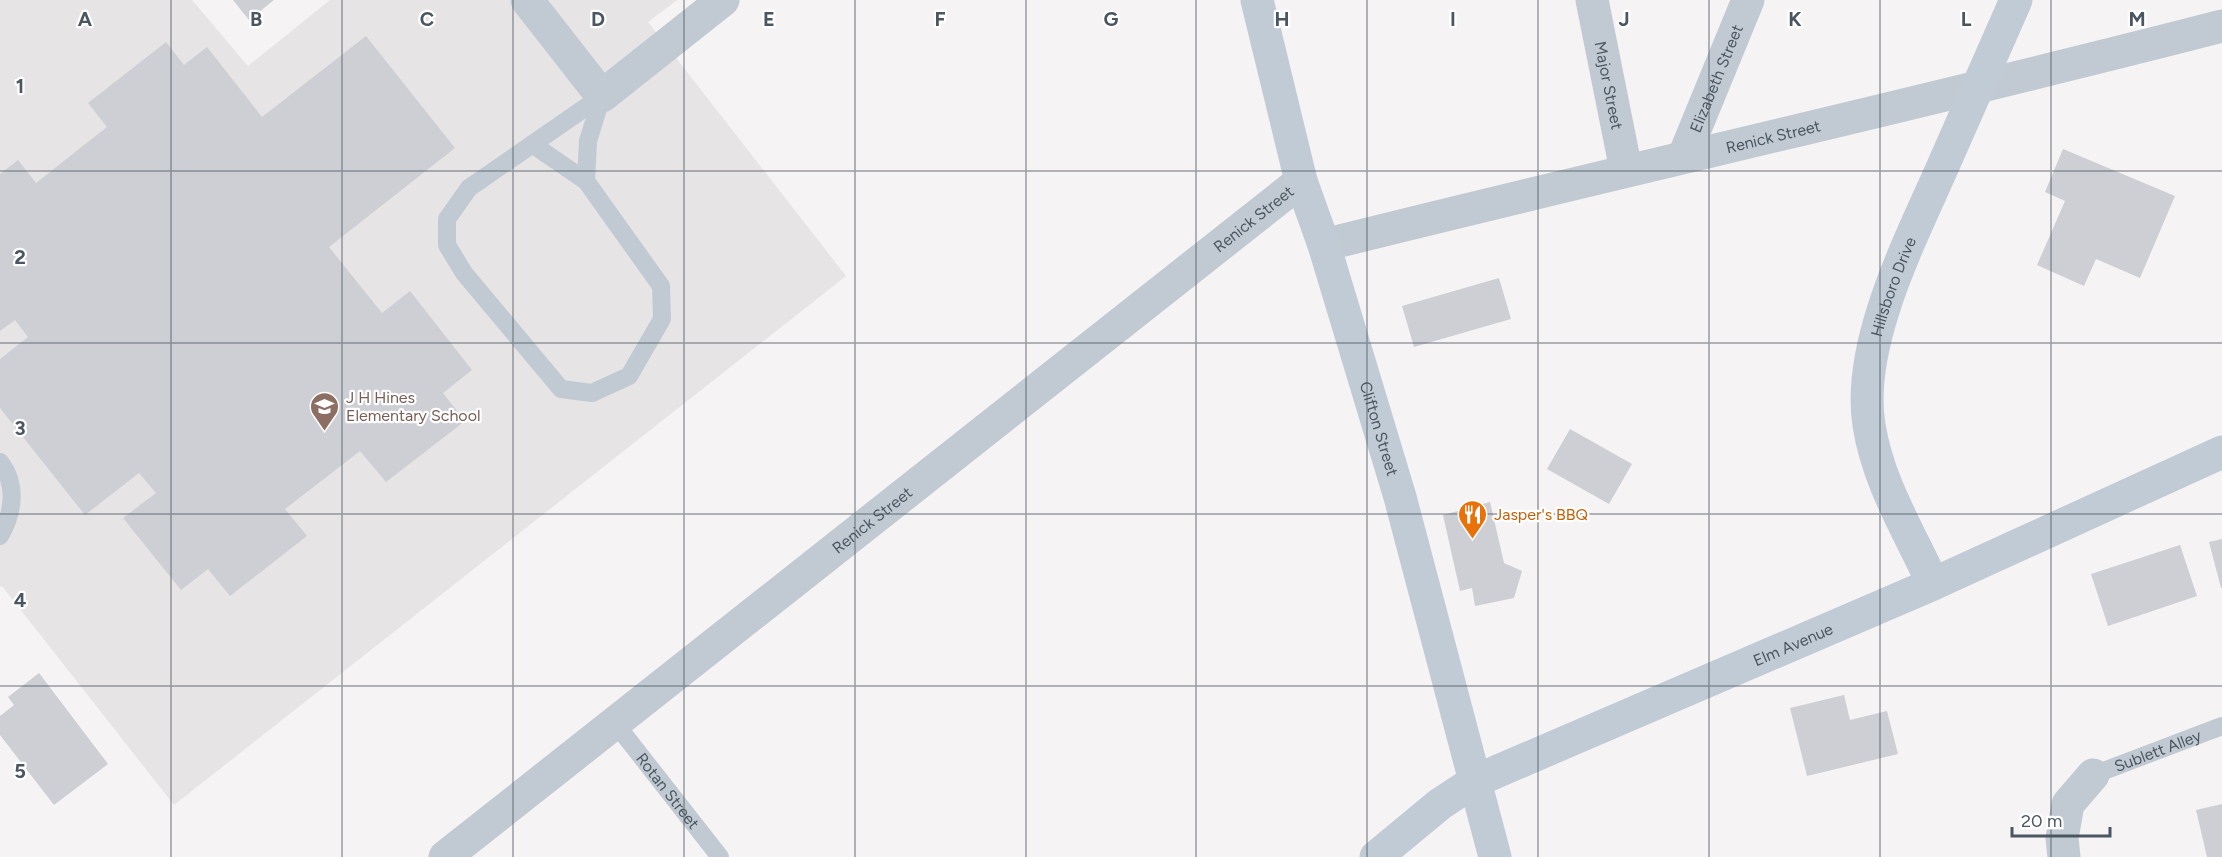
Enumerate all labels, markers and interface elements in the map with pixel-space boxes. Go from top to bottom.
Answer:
text: A [78,7,93,31]
text: B [250,7,262,31]
text: C [420,7,434,31]
text: D [591,7,605,31]
text: E [763,7,775,31]
text: F [934,7,946,31]
text: G [1104,7,1119,31]
text: H [1275,7,1290,31]
text: I [1450,7,1456,31]
text: J [1618,7,1630,31]
text: K [1788,7,1802,31]
text: L [1961,7,1972,31]
text: M [2128,7,2146,31]
street label: Elizabeth Street [1685,22,1746,135]
street label: Major Street [1591,40,1627,131]
text: 1 [16,74,24,98]
street label: Renick Street [1724,116,1822,157]
street label: Renick Street [1210,181,1297,256]
street label: Hillsboro Drive [1867,234,1920,339]
text: 2 [14,245,26,269]
street label: Clifton Street [1356,379,1403,478]
place label: J H Hines Elementary School [346,388,480,425]
school or university icon: J H Hines Elementary School [309,390,341,432]
text: 3 [14,416,26,440]
street label: Renick Street [828,482,916,557]
restaurant icon: Jasper's BBQ [1457,498,1489,540]
place label: Jasper's BBQ [1494,505,1588,524]
text: 4 [14,588,27,612]
street label: Elm Avenue [1750,619,1836,670]
street label: Sublett Alley [2111,725,2204,776]
street label: Rotan Street [632,749,704,832]
text: 5 [14,759,26,783]
scale bar [2012,800,2110,838]
text: 20 m [2021,810,2062,832]

